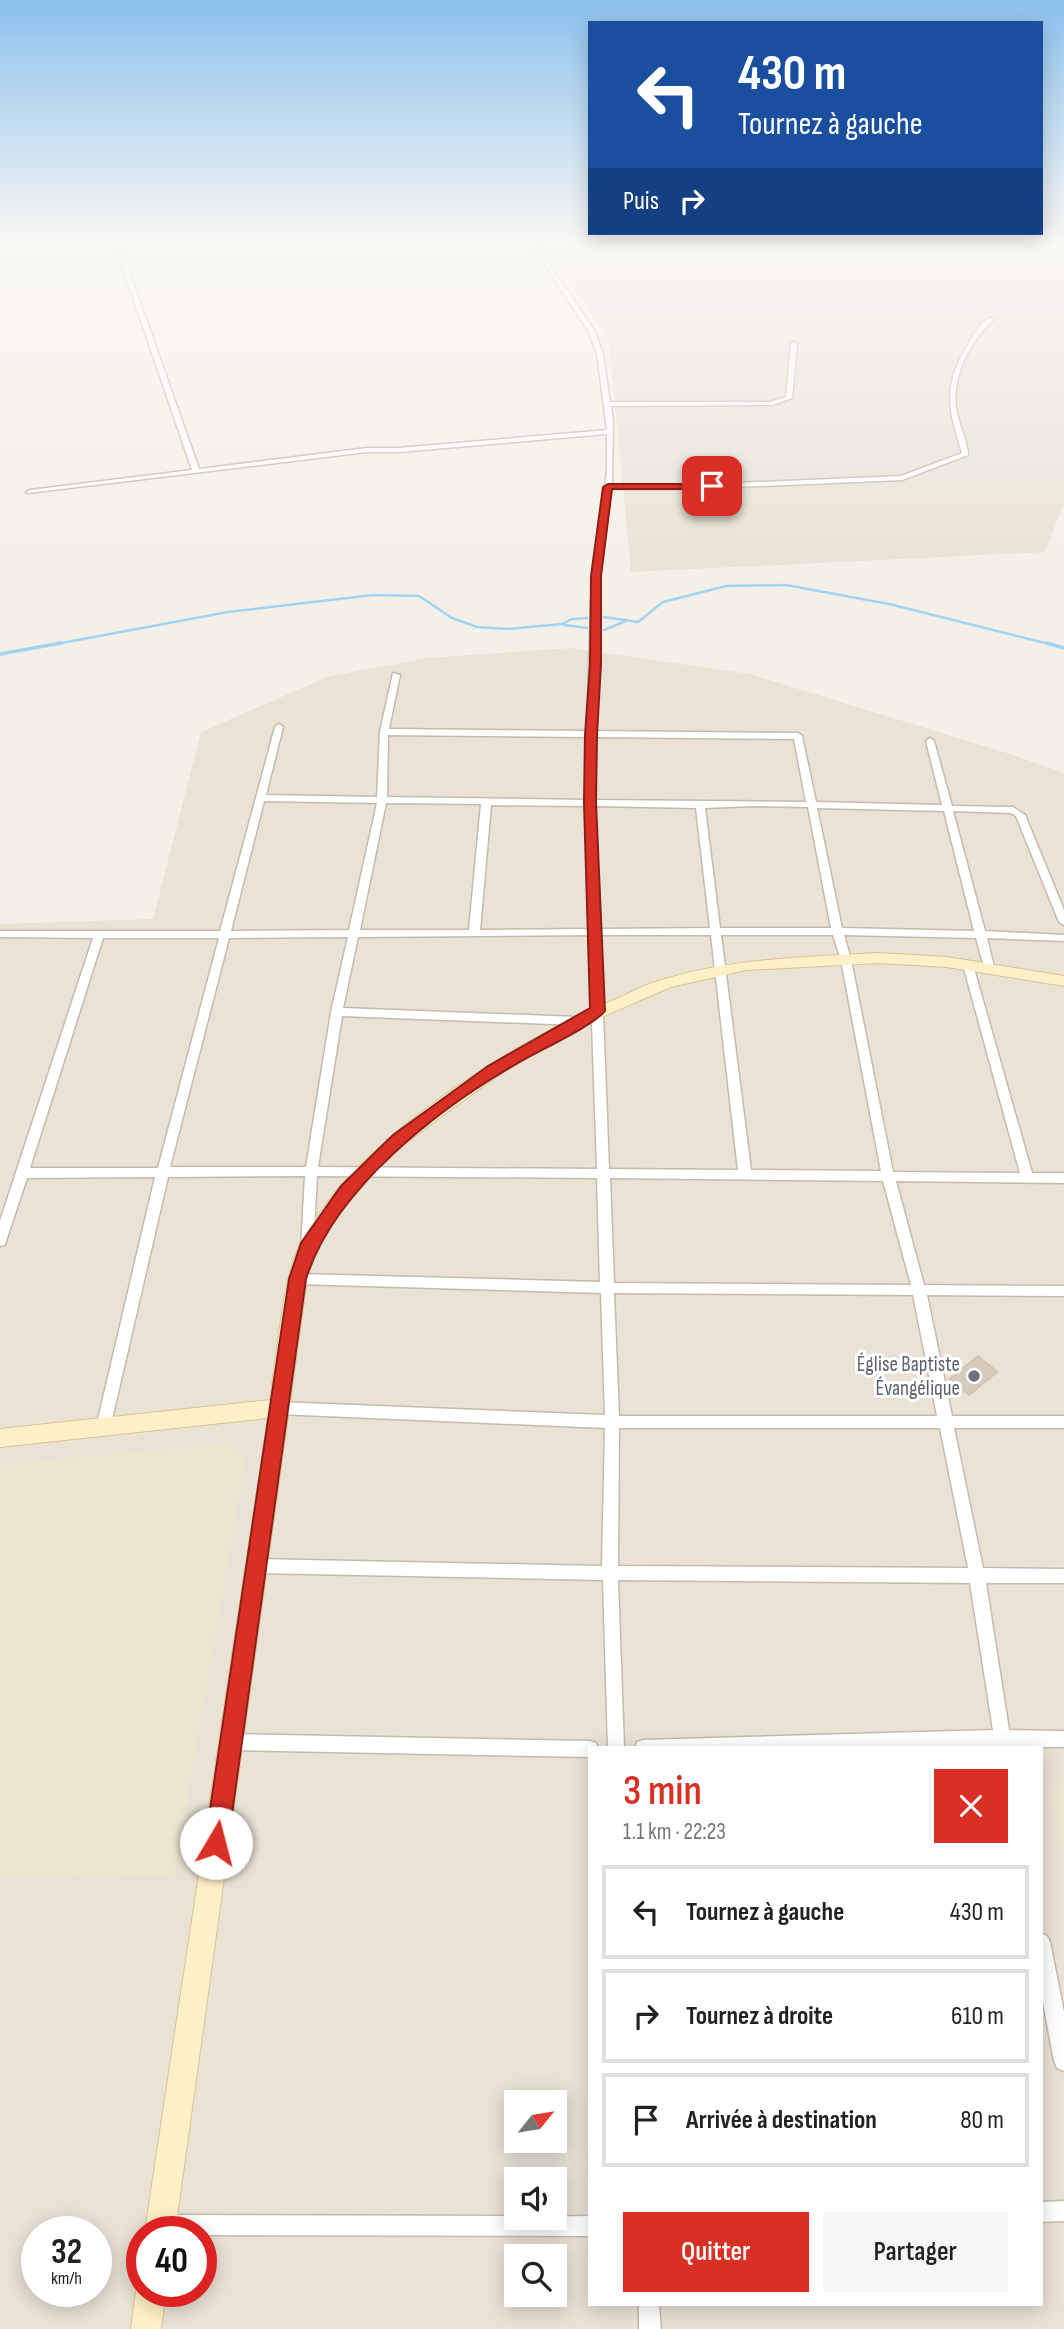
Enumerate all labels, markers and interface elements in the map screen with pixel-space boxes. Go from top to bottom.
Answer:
text: 430 m [738,45,846,104]
icon: left [623,49,714,140]
text: Tournez à gauche [738,105,923,144]
icon: right [673,182,711,220]
text: Puis [623,186,659,217]
pin [682,456,742,516]
icon: arrive [693,467,731,505]
place label: Église Baptiste Évangélique [857,1352,960,1401]
marker: Église Baptiste Évangélique [966,1368,982,1384]
text: 3 min [623,1766,702,1817]
button: close [934,1769,1008,1843]
position arrow [179,1806,253,1880]
text: 1.1 km · 22:23 [623,1818,726,1846]
icon: left [627,1893,665,1931]
text: Tournez à gauche [686,1897,844,1928]
text: 430 m [950,1897,1004,1928]
icon: right [627,1997,665,2035]
text: Tournez à droite [686,2001,833,2032]
text: 610 m [951,2001,1004,2032]
north arrow [504,2090,567,2152]
map controls [504,2090,567,2307]
icon: arrive [627,2101,665,2139]
text: Arrivée à destination [686,2105,877,2136]
text: 80 m [960,2105,1004,2136]
button: sound [504,2167,567,2230]
button: Quitter [623,2212,809,2292]
button: Partager [823,2212,1008,2292]
speed limit sign: 40 [126,2216,217,2307]
text: 32 [51,2231,82,2274]
button: search [504,2244,567,2307]
text: km/h [51,2268,82,2289]

